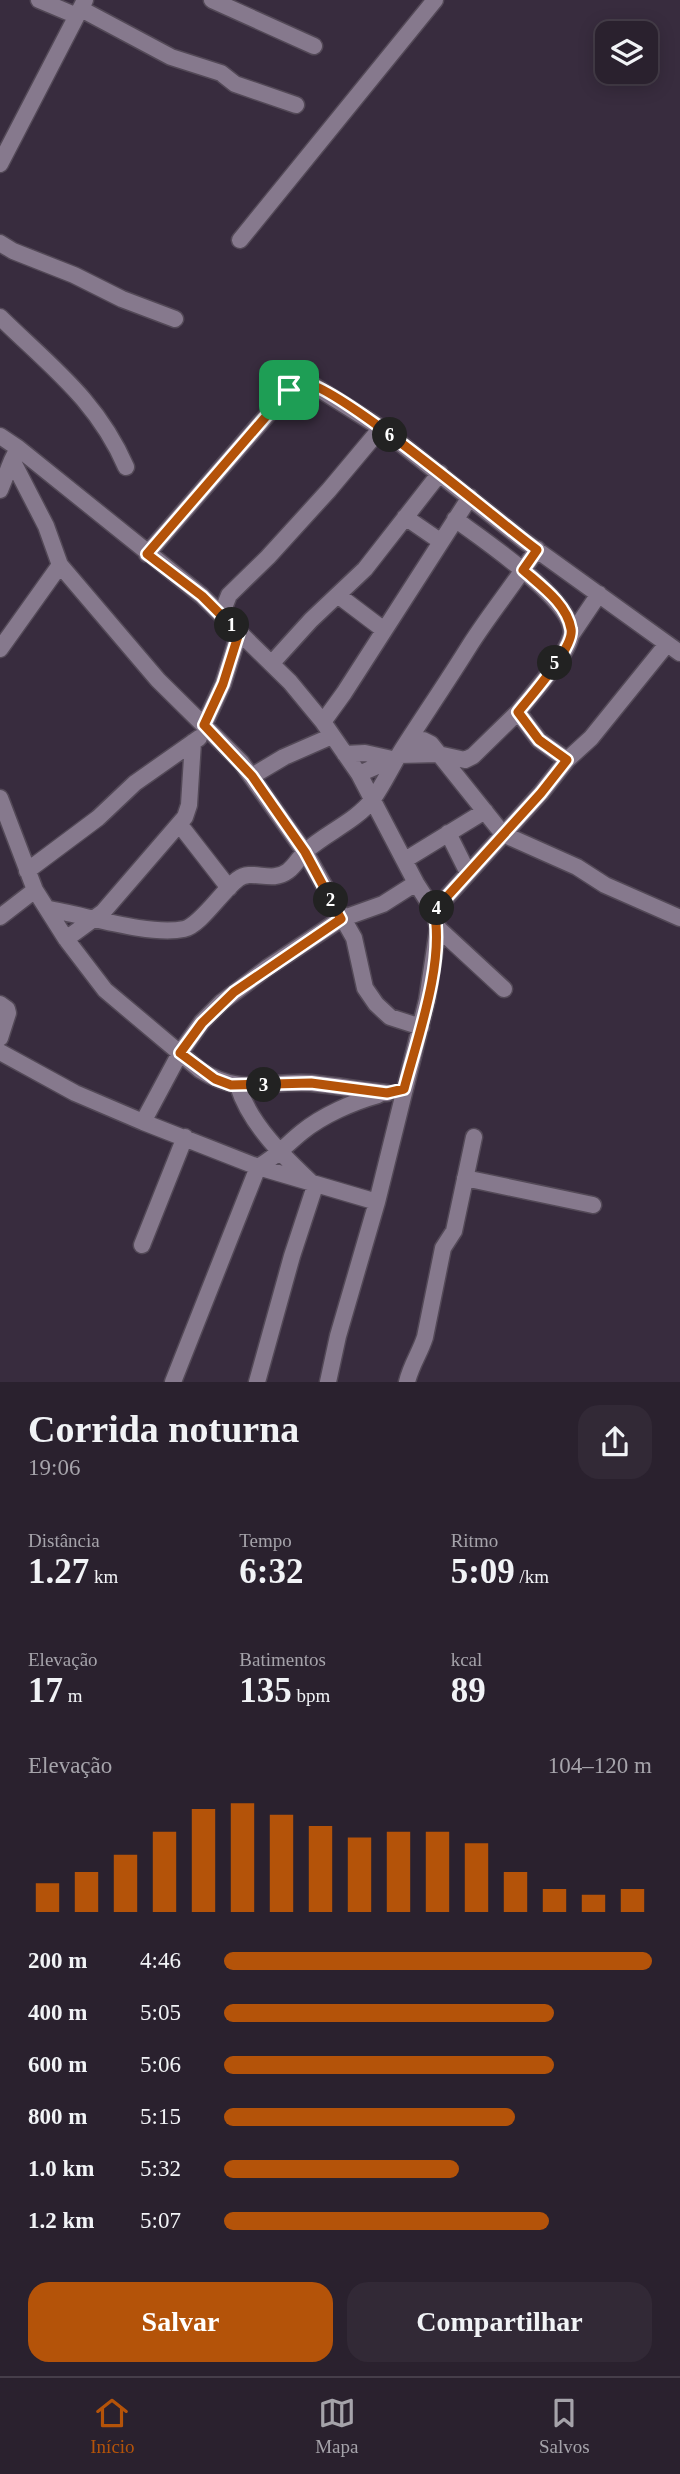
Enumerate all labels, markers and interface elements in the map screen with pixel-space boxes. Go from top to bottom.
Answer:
map controls [595,21,658,84]
button: layers [595,21,658,84]
pin [259,360,319,420]
icon: arrive [270,371,308,409]
pin: 6 [372,418,408,452]
text: 6 [385,424,394,445]
pin: 1 [215,608,250,642]
text: 1 [227,614,236,635]
pin: 5 [538,646,572,680]
text: 5 [550,652,559,673]
pin: 2 [314,883,348,918]
text: 2 [326,889,335,910]
pin: 4 [420,890,454,926]
text: 4 [432,897,441,918]
pin: 3 [246,1068,282,1102]
text: 3 [259,1074,268,1095]
button: share [578,1405,652,1479]
text: Corrida noturna [28,1408,299,1450]
text: 19:06 [28,1455,80,1480]
text: Distância [28,1530,100,1551]
text: Tempo [239,1530,292,1551]
text: Ritmo [451,1530,498,1551]
text: 1.27 [28,1552,89,1591]
text: 6:32 [239,1552,303,1591]
text: 5:09 [451,1552,515,1591]
text: km [89,1566,118,1587]
text: /km [515,1566,549,1587]
text: Elevação [28,1649,98,1670]
text: Batimentos [239,1649,326,1670]
text: kcal [451,1649,482,1670]
text: 17 [28,1671,63,1710]
text: 135 [239,1671,292,1710]
text: 89 [451,1671,486,1710]
text: m [63,1685,83,1706]
text: bpm [292,1685,330,1706]
text: Elevação [28,1753,112,1778]
text: 104–120 m [548,1753,652,1778]
text: 200 m [28,1948,87,1973]
text: 4:46 [140,1948,181,1973]
text: 400 m [28,2000,87,2025]
text: 5:05 [140,2000,181,2025]
text: 600 m [28,2052,87,2077]
text: 5:06 [140,2052,181,2077]
text: 800 m [28,2104,87,2129]
text: 5:15 [140,2104,181,2129]
text: 1.0 km [28,2156,94,2181]
text: 5:32 [140,2156,181,2181]
text: 1.2 km [28,2208,94,2233]
text: 5:07 [140,2208,181,2233]
button: Salvar [28,2282,333,2362]
button: Compartilhar [347,2282,652,2362]
tab: Início [90,2394,135,2458]
tab: Mapa [315,2394,358,2458]
tab: Salvos [539,2394,590,2458]

